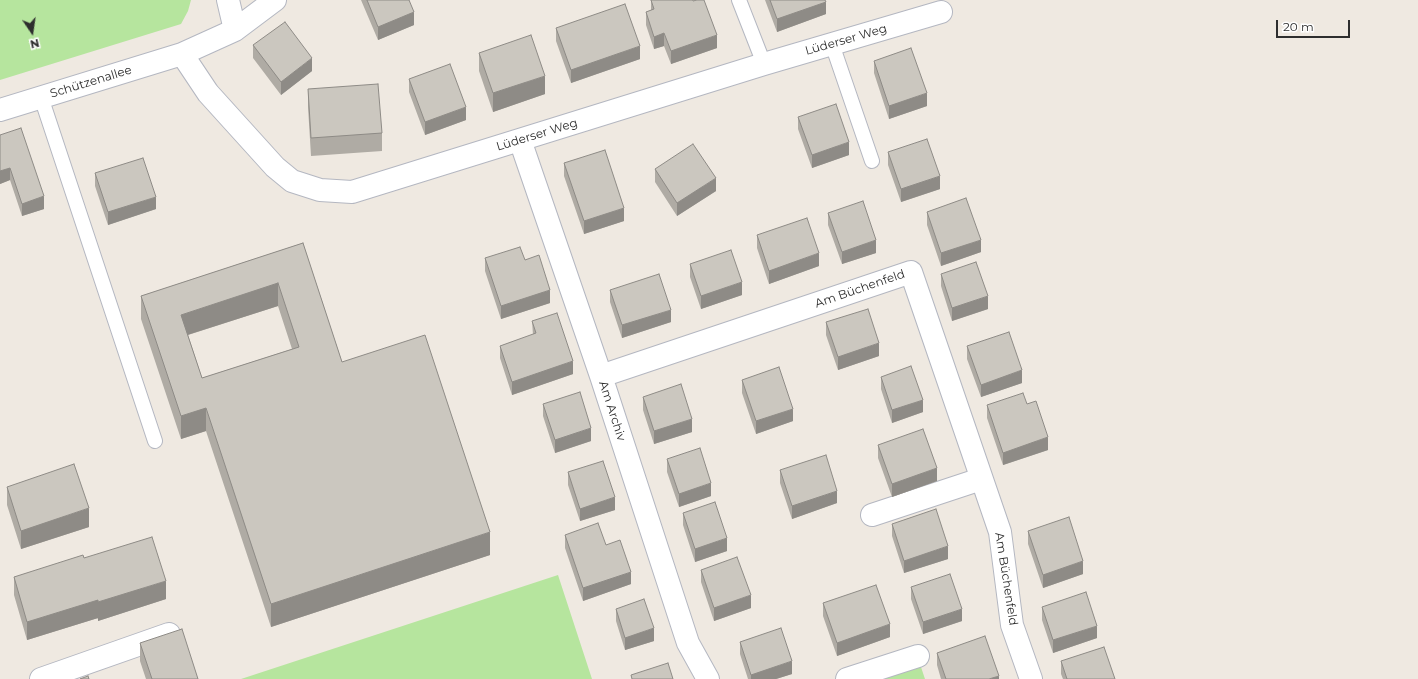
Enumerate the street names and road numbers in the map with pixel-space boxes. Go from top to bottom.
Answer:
street label: Lüderser Weg [803,21,889,59]
street label: Schützenallee [48,63,134,101]
street label: Lüderser Weg [495,116,579,154]
street label: Am Büchenfeld [813,267,907,311]
street label: Am Archiv [596,379,628,443]
street label: Am Büchenfeld [992,531,1020,627]

